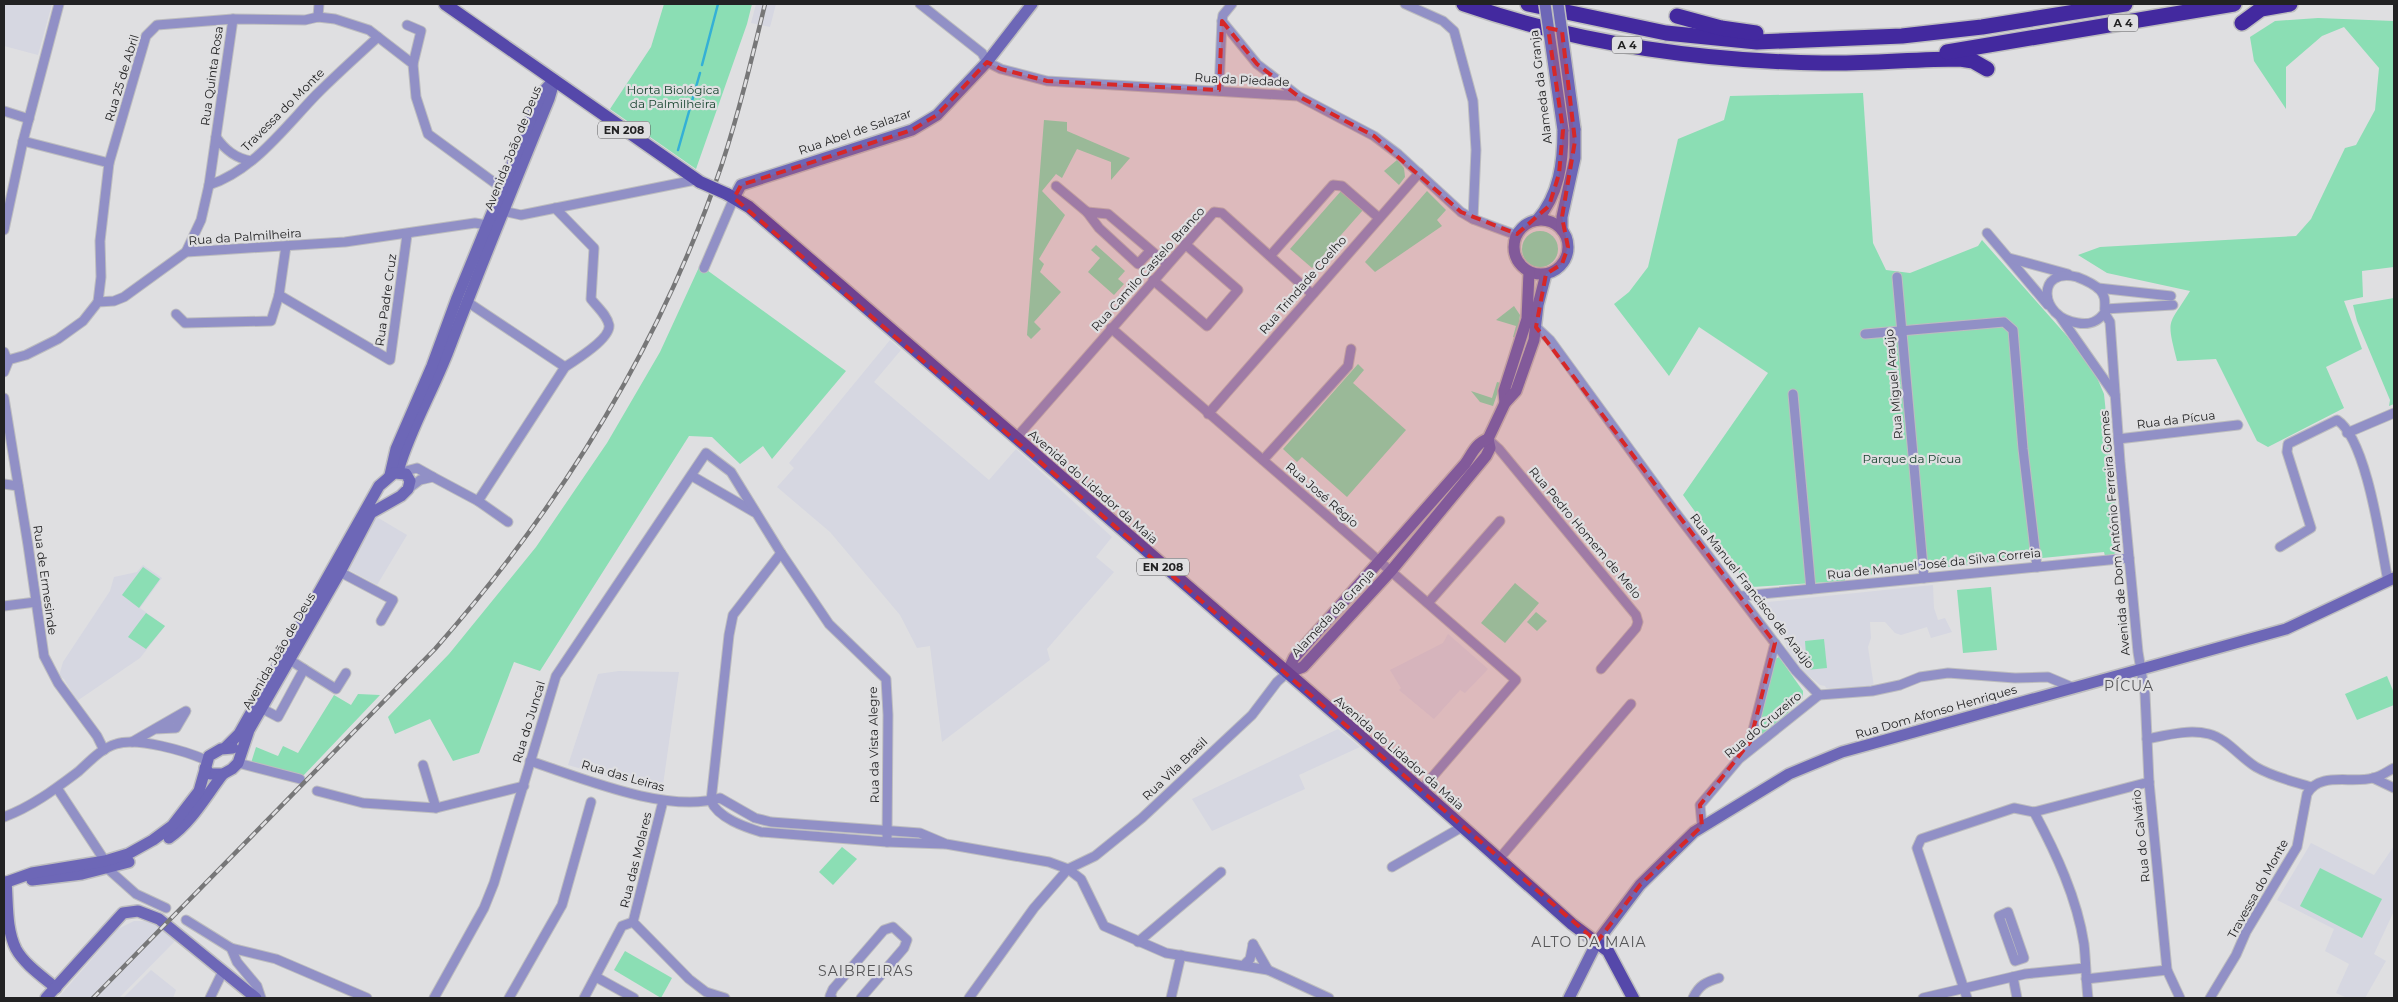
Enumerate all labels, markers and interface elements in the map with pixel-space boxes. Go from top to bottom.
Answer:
road number: A 4 [2108,14,2138,32]
street label: Rua Quinta Rosa [197,25,226,127]
street label: Alameda da Granja [1526,29,1555,145]
street label: Rua 25 de Abril [101,33,142,123]
road number: A 4 [1612,36,1642,54]
street label: Travessa do Monte [238,65,327,154]
street label: Rua da Piedade [1194,70,1290,89]
park label: Horta Biológica da Palmilheira [627,82,719,111]
street label: Avenida João de Deus [481,83,544,212]
street label: Rua Abel de Salazar [796,105,914,158]
road number: EN 208 [598,122,650,138]
street label: Rua Camilo Castelo Branco [1088,203,1207,334]
street label: Rua da Palmilheira [188,225,302,248]
street label: Rua Trindade Coelho [1256,232,1349,337]
street label: Rua Padre Cruz [372,253,399,347]
street label: Rua Miguel Araújo [1881,328,1906,440]
street label: Rua da Pícua [2136,407,2216,432]
street label: Avenida de Dom António Ferreira Gomes [2096,410,2133,656]
street label: Avenida do Lidador da Maia [1025,426,1161,547]
park label: Parque da Pícua [1863,451,1961,466]
street label: Rua José Régio [1283,459,1362,530]
street label: Rua Pedro Homem de Melo [1526,464,1645,602]
street label: Rua Manuel Francisco de Araújo [1687,510,1818,671]
street label: Rua de Ermesinde [30,524,61,636]
street label: Rua de Manuel José da Silva Correia [1826,545,2042,582]
road number: EN 208 [1137,558,1189,576]
street label: Alameda da Granja [1288,566,1377,660]
street label: Avenida João de Deus [239,590,318,712]
district label: PÍCUA [2104,677,2154,695]
street label: Rua do Juncal [509,679,548,765]
street label: Rua Dom Afonso Henriques [1853,681,2019,742]
street label: Rua da Vista Alegre [865,687,882,803]
street label: Rua do Cruzeiro [1721,688,1804,761]
street label: Avenida do Lidador da Maia [1331,692,1467,813]
street label: Rua Vila Brasil [1139,734,1210,803]
street label: Rua das Leiras [580,756,667,795]
street label: Rua do Calvário [2128,789,2153,883]
street label: Rua das Molares [616,810,655,909]
street label: Travessa do Monte [2224,836,2291,941]
district label: ALTO DA MAIA [1531,933,1647,951]
district label: SAIBREIRAS [818,962,914,980]

